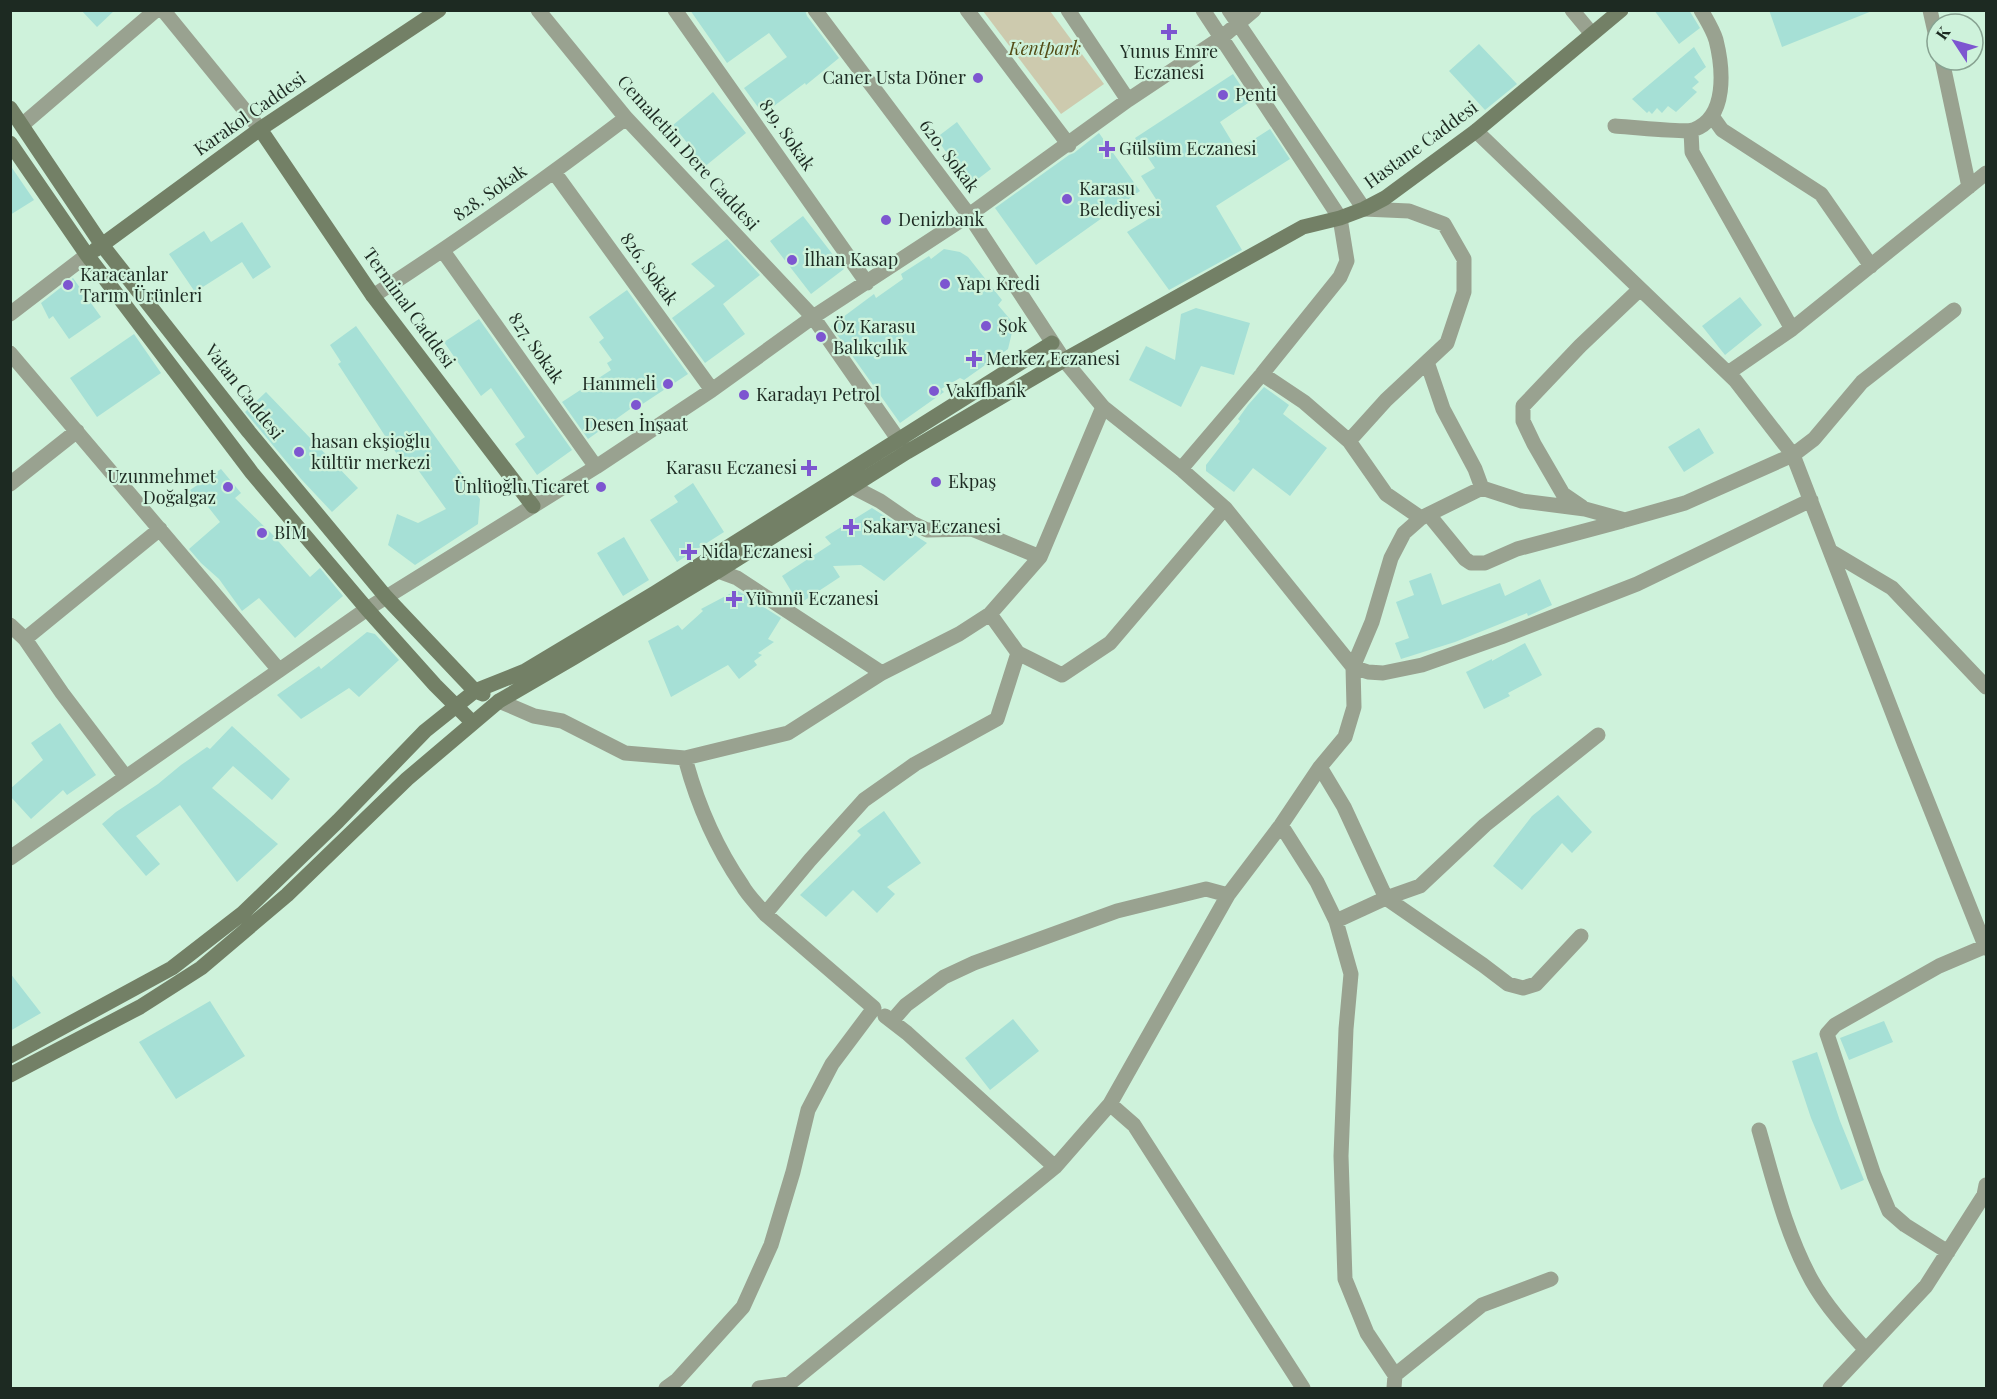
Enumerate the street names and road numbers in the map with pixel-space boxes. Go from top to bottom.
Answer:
street label: Karakol Caddesi [189,66,310,161]
street label: Cemalettin Dere Caddesi [613,70,765,235]
street label: 819. Sokak [754,94,821,175]
street label: Hastane Caddesi [1359,95,1482,194]
street label: 620. Sokak [914,114,985,197]
street label: 828. Sokak [448,158,531,226]
street label: 826. Sokak [615,227,684,310]
street label: Terminal Caddesi [358,243,461,372]
street label: 827. Sokak [504,307,570,388]
street label: Vatan Caddesi [199,338,289,444]

